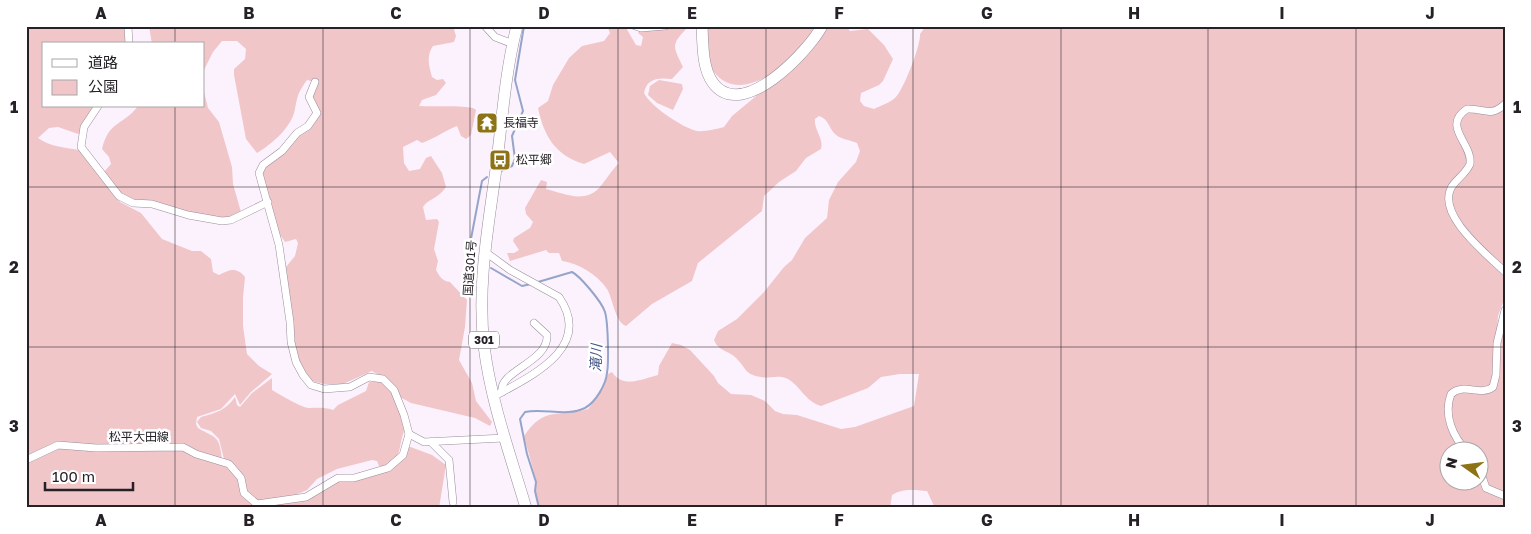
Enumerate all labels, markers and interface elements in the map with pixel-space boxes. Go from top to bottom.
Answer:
text: A [95,3,107,23]
text: B [243,3,255,23]
text: C [390,3,402,23]
text: D [538,3,550,23]
text: E [687,3,697,23]
text: F [834,3,844,23]
text: G [981,3,993,23]
text: H [1128,3,1140,23]
text: I [1279,3,1285,23]
text: J [1425,3,1435,23]
legend [42,42,205,108]
text: 道路 [88,53,118,71]
text: 公園 [88,77,118,95]
text: 1 [10,97,18,117]
text: 1 [1513,97,1521,117]
temple icon: 長福寺 [475,111,499,135]
place label: 長福寺 [503,115,539,130]
bus stop icon: 松平郷 [488,148,512,172]
place label: 松平郷 [516,152,552,167]
street label: 国道301号 [460,239,479,297]
text: 2 [9,257,19,277]
text: 2 [1512,257,1522,277]
road number: 301 [469,332,499,348]
water label: 滝川 [587,342,605,372]
text: 3 [9,416,19,436]
text: 3 [1512,416,1522,436]
street label: 松平大田線 [109,429,169,444]
north arrow [1438,442,1488,492]
text: N [1441,456,1460,470]
scale bar [45,459,132,491]
text: 100 m [52,467,95,485]
text: A [95,510,107,530]
text: B [243,510,255,530]
text: C [390,510,402,530]
text: D [538,510,550,530]
text: E [687,510,697,530]
text: F [834,510,844,530]
text: G [981,510,993,530]
text: H [1128,510,1140,530]
text: I [1279,510,1285,530]
text: J [1425,510,1435,530]

